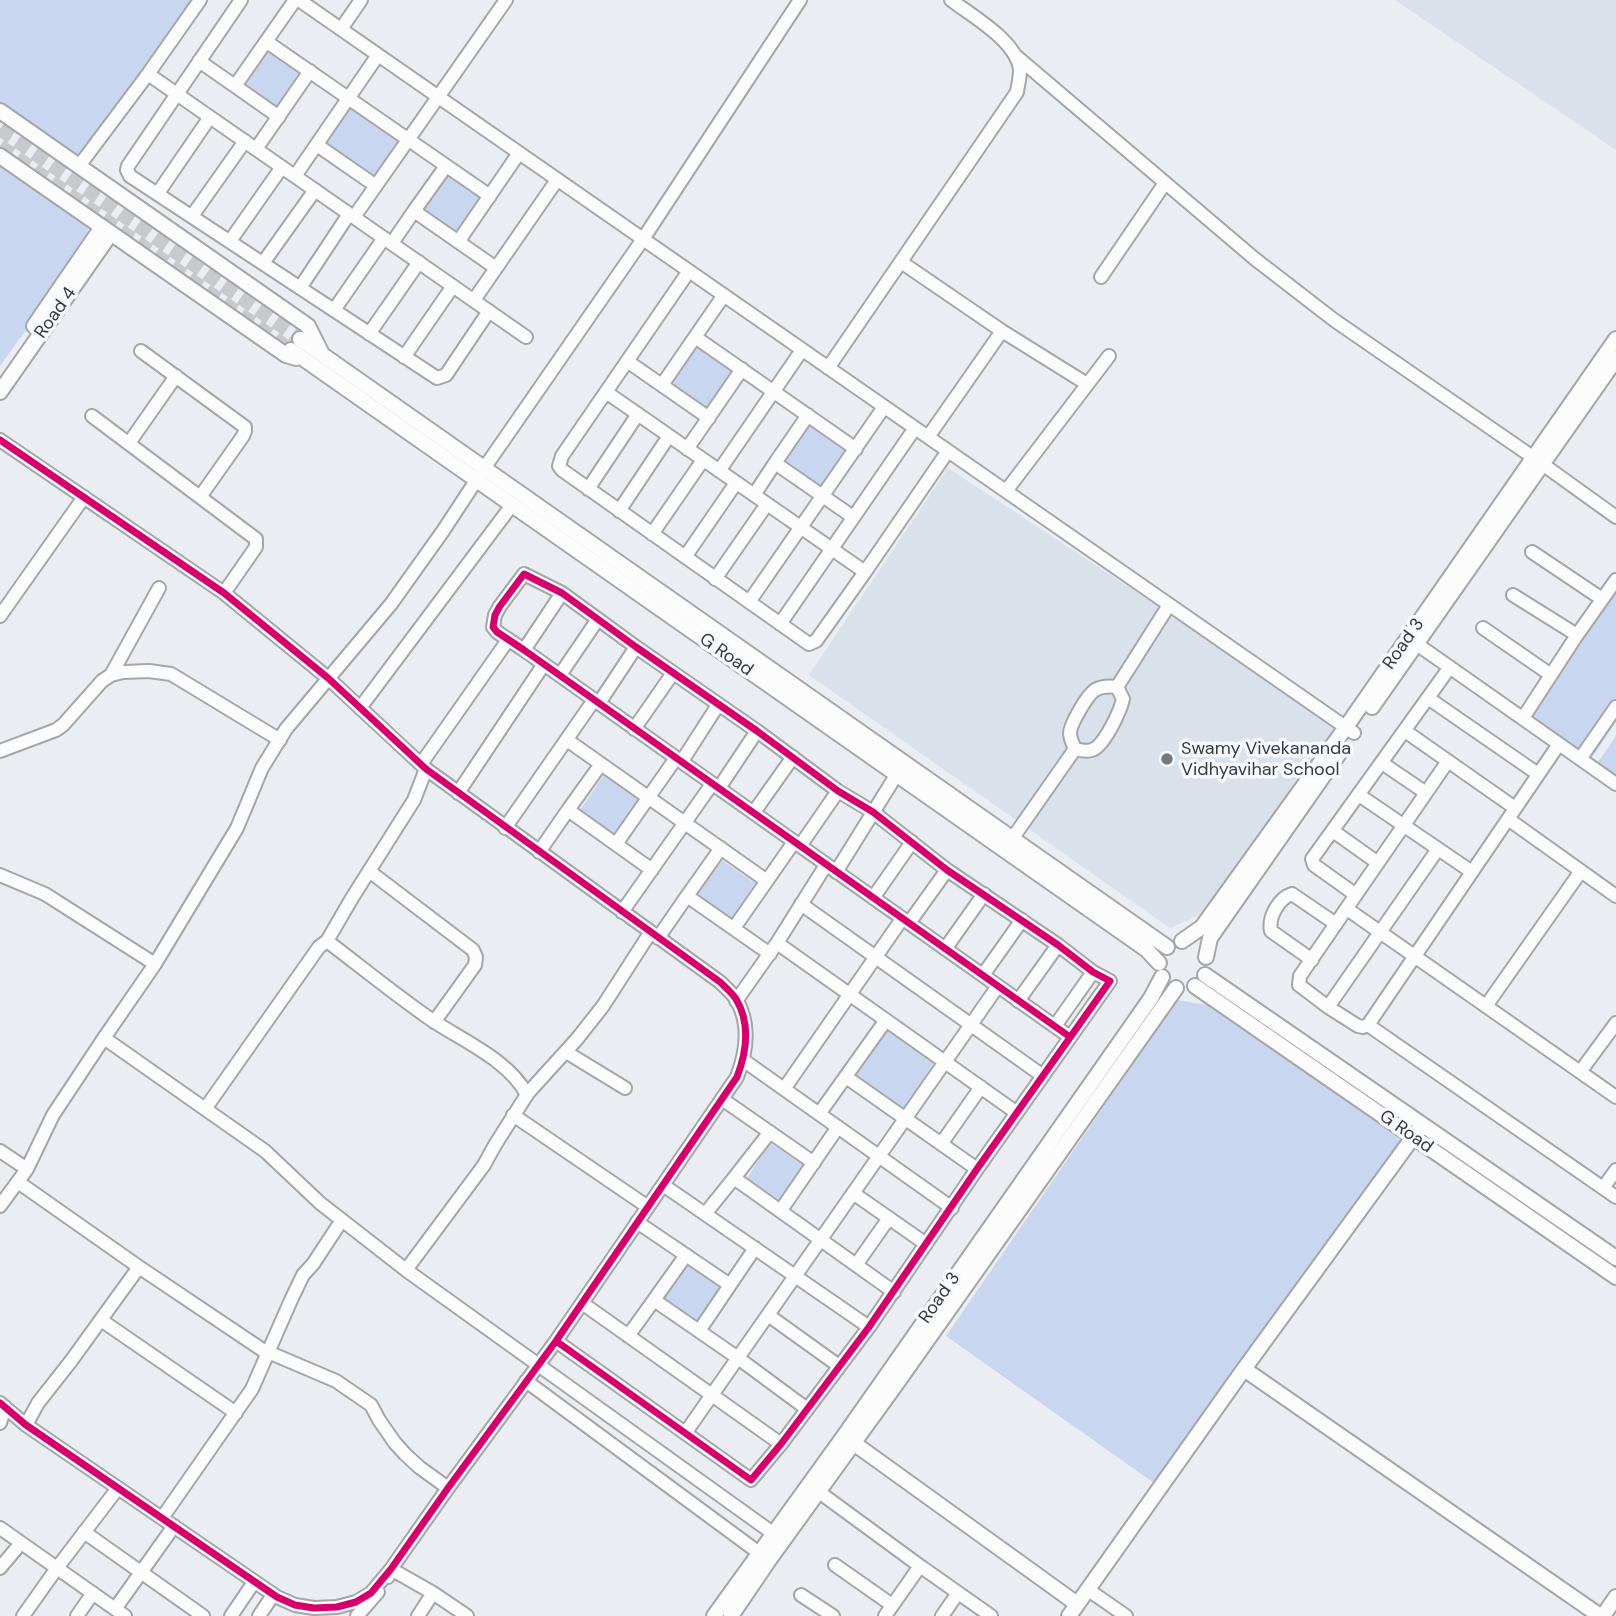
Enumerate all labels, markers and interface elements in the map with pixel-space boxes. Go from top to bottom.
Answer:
street label: Road 4 [31,283,81,343]
street label: Road 3 [1379,614,1429,674]
street label: G Road [695,629,757,681]
place label: Swamy Vivekananda Vidhyavihar School [1181,738,1351,780]
marker: Swamy Vivekananda Vidhyavihar School [1159,751,1175,767]
street label: G Road [1375,1106,1437,1158]
street label: Road 3 [915,1268,965,1328]

